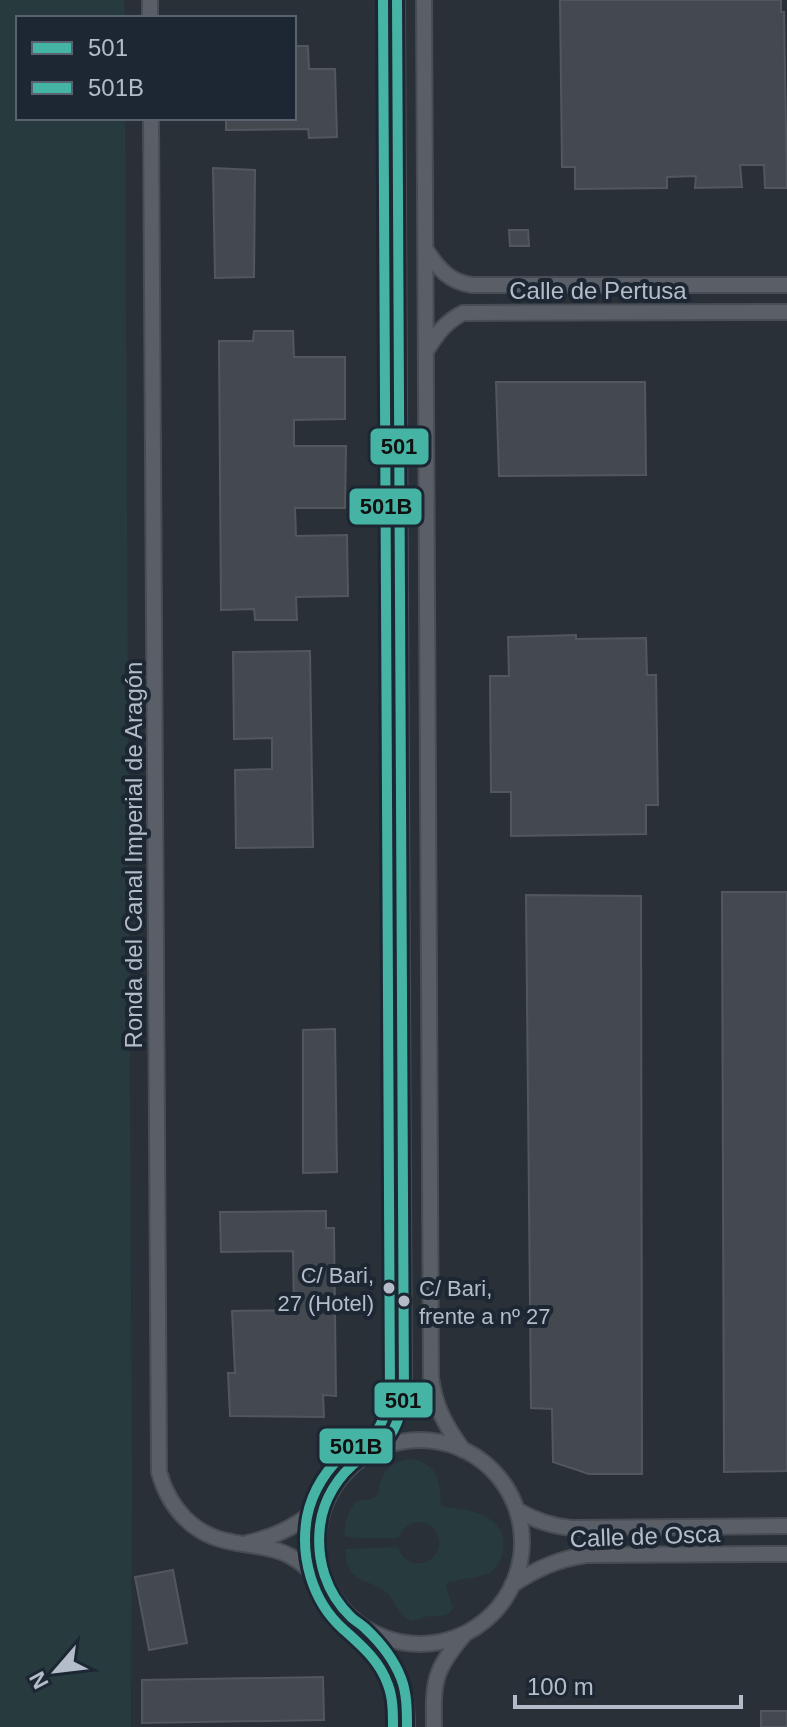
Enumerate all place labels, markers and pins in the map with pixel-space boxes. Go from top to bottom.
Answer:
place label: C/ Bari, 27 (Hotel) [277,1263,374,1316]
place label: C/ Bari, frente a nº 27 [419,1276,551,1329]
marker: C/ Bari, 27 (Hotel) [381,1280,397,1296]
marker: C/ Bari, frente a nº 27 [396,1293,412,1309]

